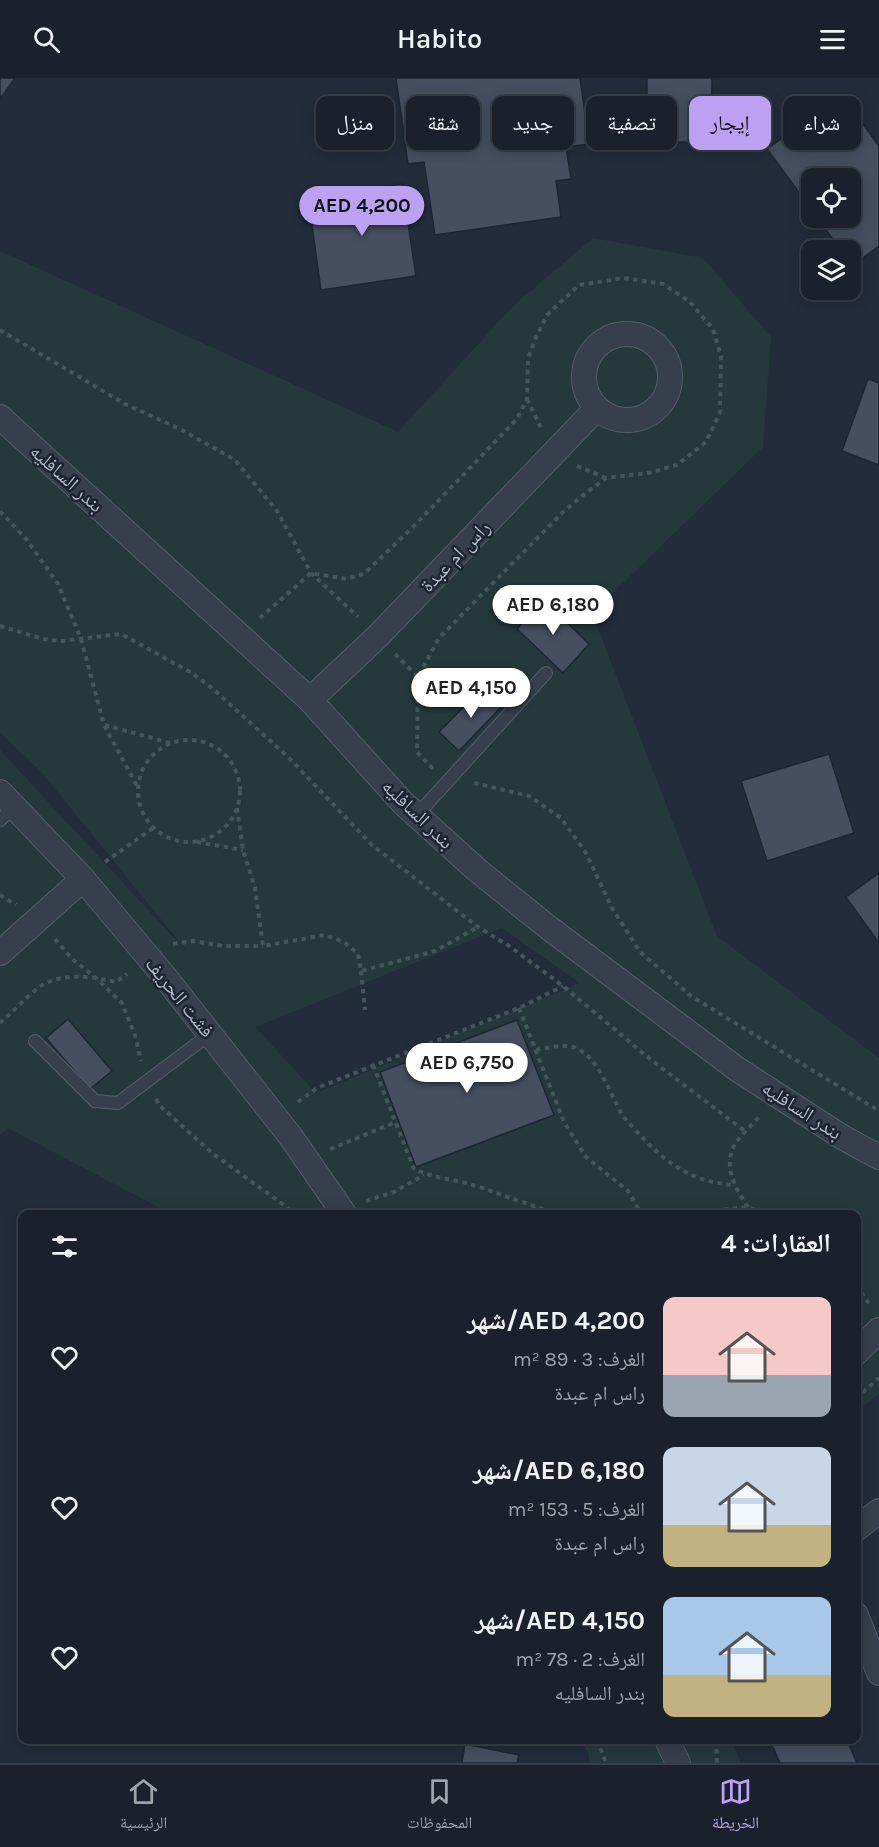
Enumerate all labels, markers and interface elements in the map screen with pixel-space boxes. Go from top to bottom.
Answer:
icon: search [30,23,63,56]
text: Habito [397,23,482,55]
icon: menu [816,23,849,56]
chip: منزل [316,96,394,150]
chip: شقة [406,96,480,150]
chip: جديد [492,96,574,150]
chip: تصفية [586,96,677,150]
chip: إيجار [689,96,771,150]
chip: شراء [783,96,861,150]
map controls [801,168,861,300]
button: locate [801,168,861,228]
pin: AED 4,200 [293,186,431,237]
text: AED 4,200 [313,194,411,217]
button: layers [801,240,861,300]
street label: بندر السافليه [25,440,108,517]
street label: راس ام عبدة [416,516,496,598]
pin: AED 6,180 [484,585,622,636]
text: AED 6,180 [507,593,599,616]
pin: AED 4,150 [402,668,540,719]
text: AED 4,150 [425,676,517,699]
street label: بندر السافليه [377,775,458,854]
street label: فشت الحريف [140,953,219,1042]
pin: AED 6,750 [398,1043,536,1094]
text: AED 6,750 [420,1051,514,1074]
street label: بندر السافليه [758,1076,846,1145]
text: العقارات: 4 [721,1228,831,1259]
icon: filters [48,1230,81,1263]
text: AED 4,200/شهر [467,1305,645,1336]
icon: home [711,1321,783,1393]
icon: heart [48,1341,81,1374]
text: الغرف: 3 · 89 m² [513,1348,645,1371]
text: راس ام عبدة [555,1382,645,1405]
text: AED 6,180/شهر [473,1455,645,1486]
icon: home [711,1471,783,1543]
icon: heart [48,1491,81,1524]
text: الغرف: 5 · 153 m² [508,1498,645,1521]
text: راس ام عبدة [555,1532,645,1555]
text: AED 4,150/شهر [475,1605,645,1636]
icon: home [711,1621,783,1693]
icon: heart [48,1641,81,1674]
text: الغرف: 2 · 78 m² [515,1648,645,1671]
text: بندر السافليه [555,1682,645,1705]
tab: الرئيسية [120,1775,167,1838]
tab: المحفوظات [407,1775,472,1838]
tab: الخريطة [712,1775,759,1838]

